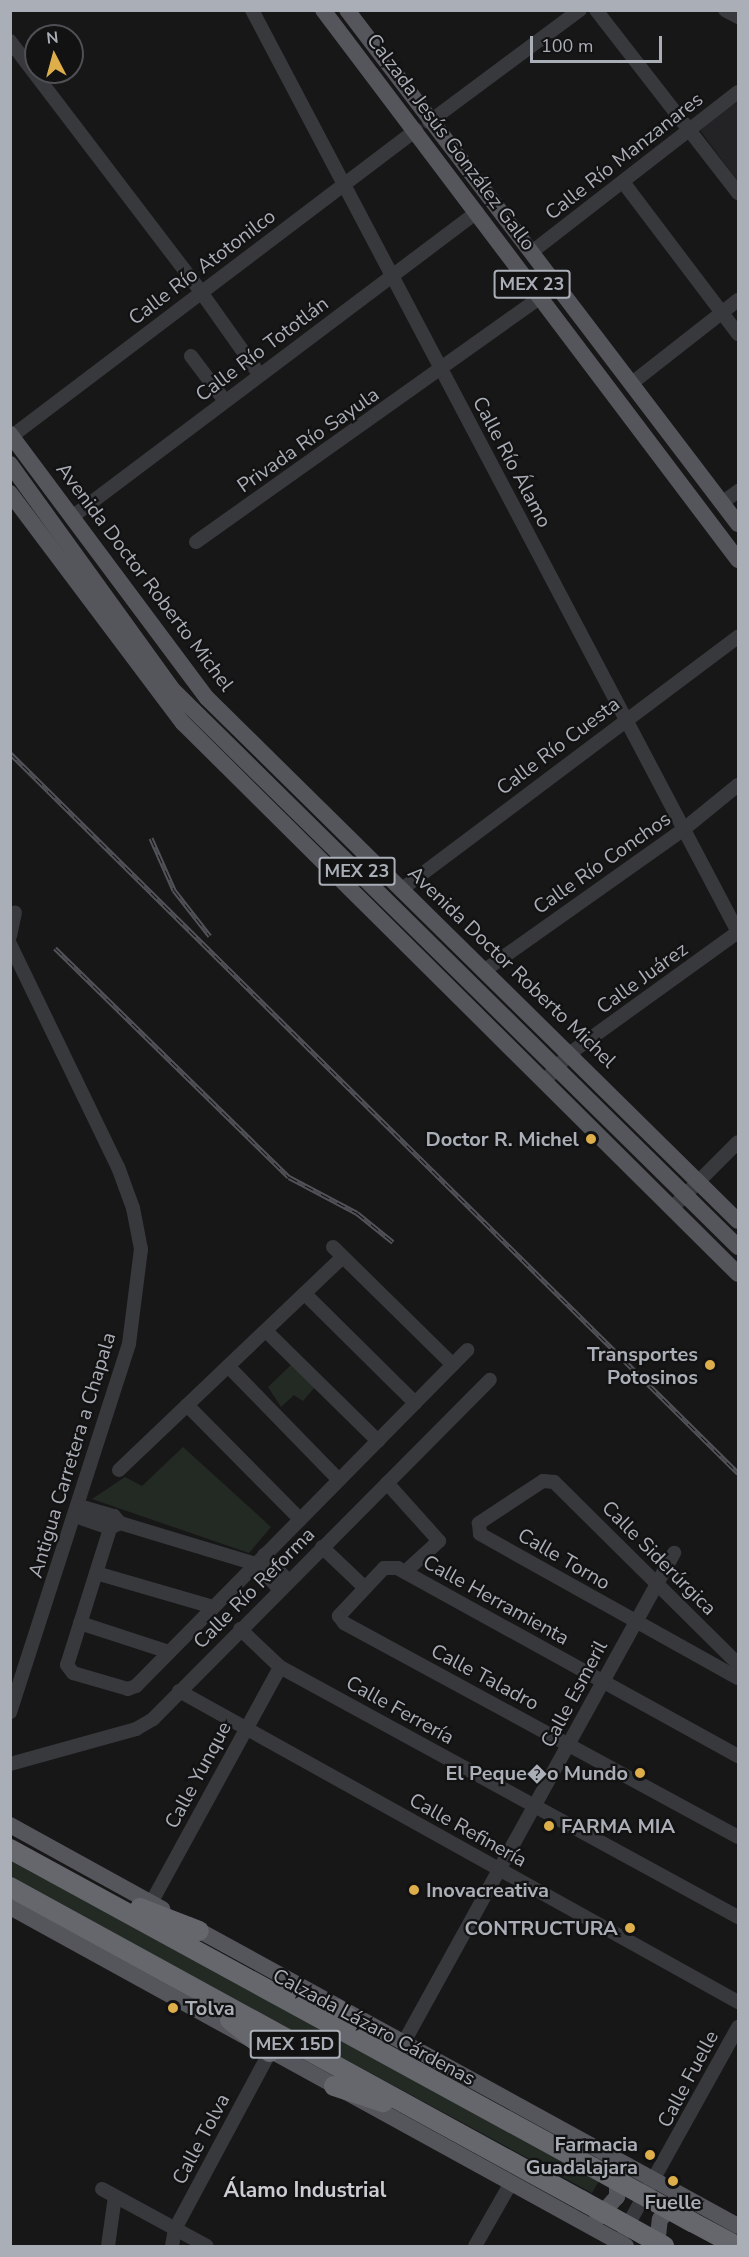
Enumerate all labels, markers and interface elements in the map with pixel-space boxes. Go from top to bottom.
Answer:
north arrow [24,24,84,84]
scale bar [533,24,665,62]
text: N [45,27,59,50]
street label: Calzada Jesús González Gallo [362,29,540,255]
text: 100 m [541,34,593,58]
street label: Calle Río Manzanares [540,87,708,225]
street label: Calle Río Atotonilco [124,204,280,330]
road number: MEX 23 [493,269,571,299]
street label: Calle Río Tototlán [191,291,333,407]
street label: Privada Río Sayula [233,382,383,498]
street label: Calle Río Álamo [467,392,557,532]
street label: Avenida Doctor Roberto Michel [51,458,239,696]
street label: Calle Río Cuesta [492,692,624,800]
street label: Calle Río Conchos [529,807,675,919]
road number: MEX 23 [318,856,396,886]
street label: Avenida Doctor Roberto Michel [403,861,621,1073]
street label: Calle Juárez [592,937,692,1019]
place label: Doctor R. Michel [425,1127,579,1151]
marker: Doctor R. Michel [584,1132,598,1146]
street label: Antigua Carretera a Chapala [23,1330,121,1580]
place label: Transportes Potosinos [587,1342,698,1389]
marker: Transportes Potosinos [703,1358,717,1372]
street label: Calle Siderúrgica [597,1496,721,1620]
street label: Calle Río Reforma [188,1522,320,1654]
street label: Calle Torno [514,1523,614,1595]
street label: Calle Herramienta [419,1550,573,1650]
street label: Calle Esmeril [536,1636,612,1752]
street label: Calle Taladro [427,1639,543,1715]
street label: Calle Ferrería [342,1670,458,1750]
street label: Calle Yunque [160,1717,236,1833]
place label: El Peque�o Mundo [445,1761,628,1785]
marker: El Peque�o Mundo [633,1766,647,1780]
street label: Calle Refinería [405,1788,531,1872]
place label: FARMA MIA [561,1814,675,1838]
marker: FARMA MIA [542,1819,556,1833]
place label: Inovacreativa [426,1878,549,1902]
marker: Inovacreativa [407,1883,421,1897]
place label: CONTRUCTURA [464,1916,618,1940]
marker: CONTRUCTURA [623,1921,637,1935]
street label: Calzada Lázaro Cárdenas [269,1963,479,2091]
place label: Tolva [185,1996,235,2020]
marker: Tolva [166,2001,180,2015]
street label: Calle Fuelle [652,2026,724,2132]
road number: MEX 15D [248,2029,342,2059]
street label: Calle Tolva [167,2090,235,2188]
place label: Farmacia Guadalajara [526,2132,638,2179]
marker: Farmacia Guadalajara [643,2148,657,2162]
marker: Fuelle [666,2174,680,2188]
district label: Álamo Industrial [224,2177,386,2203]
place label: Fuelle [645,2190,701,2214]

